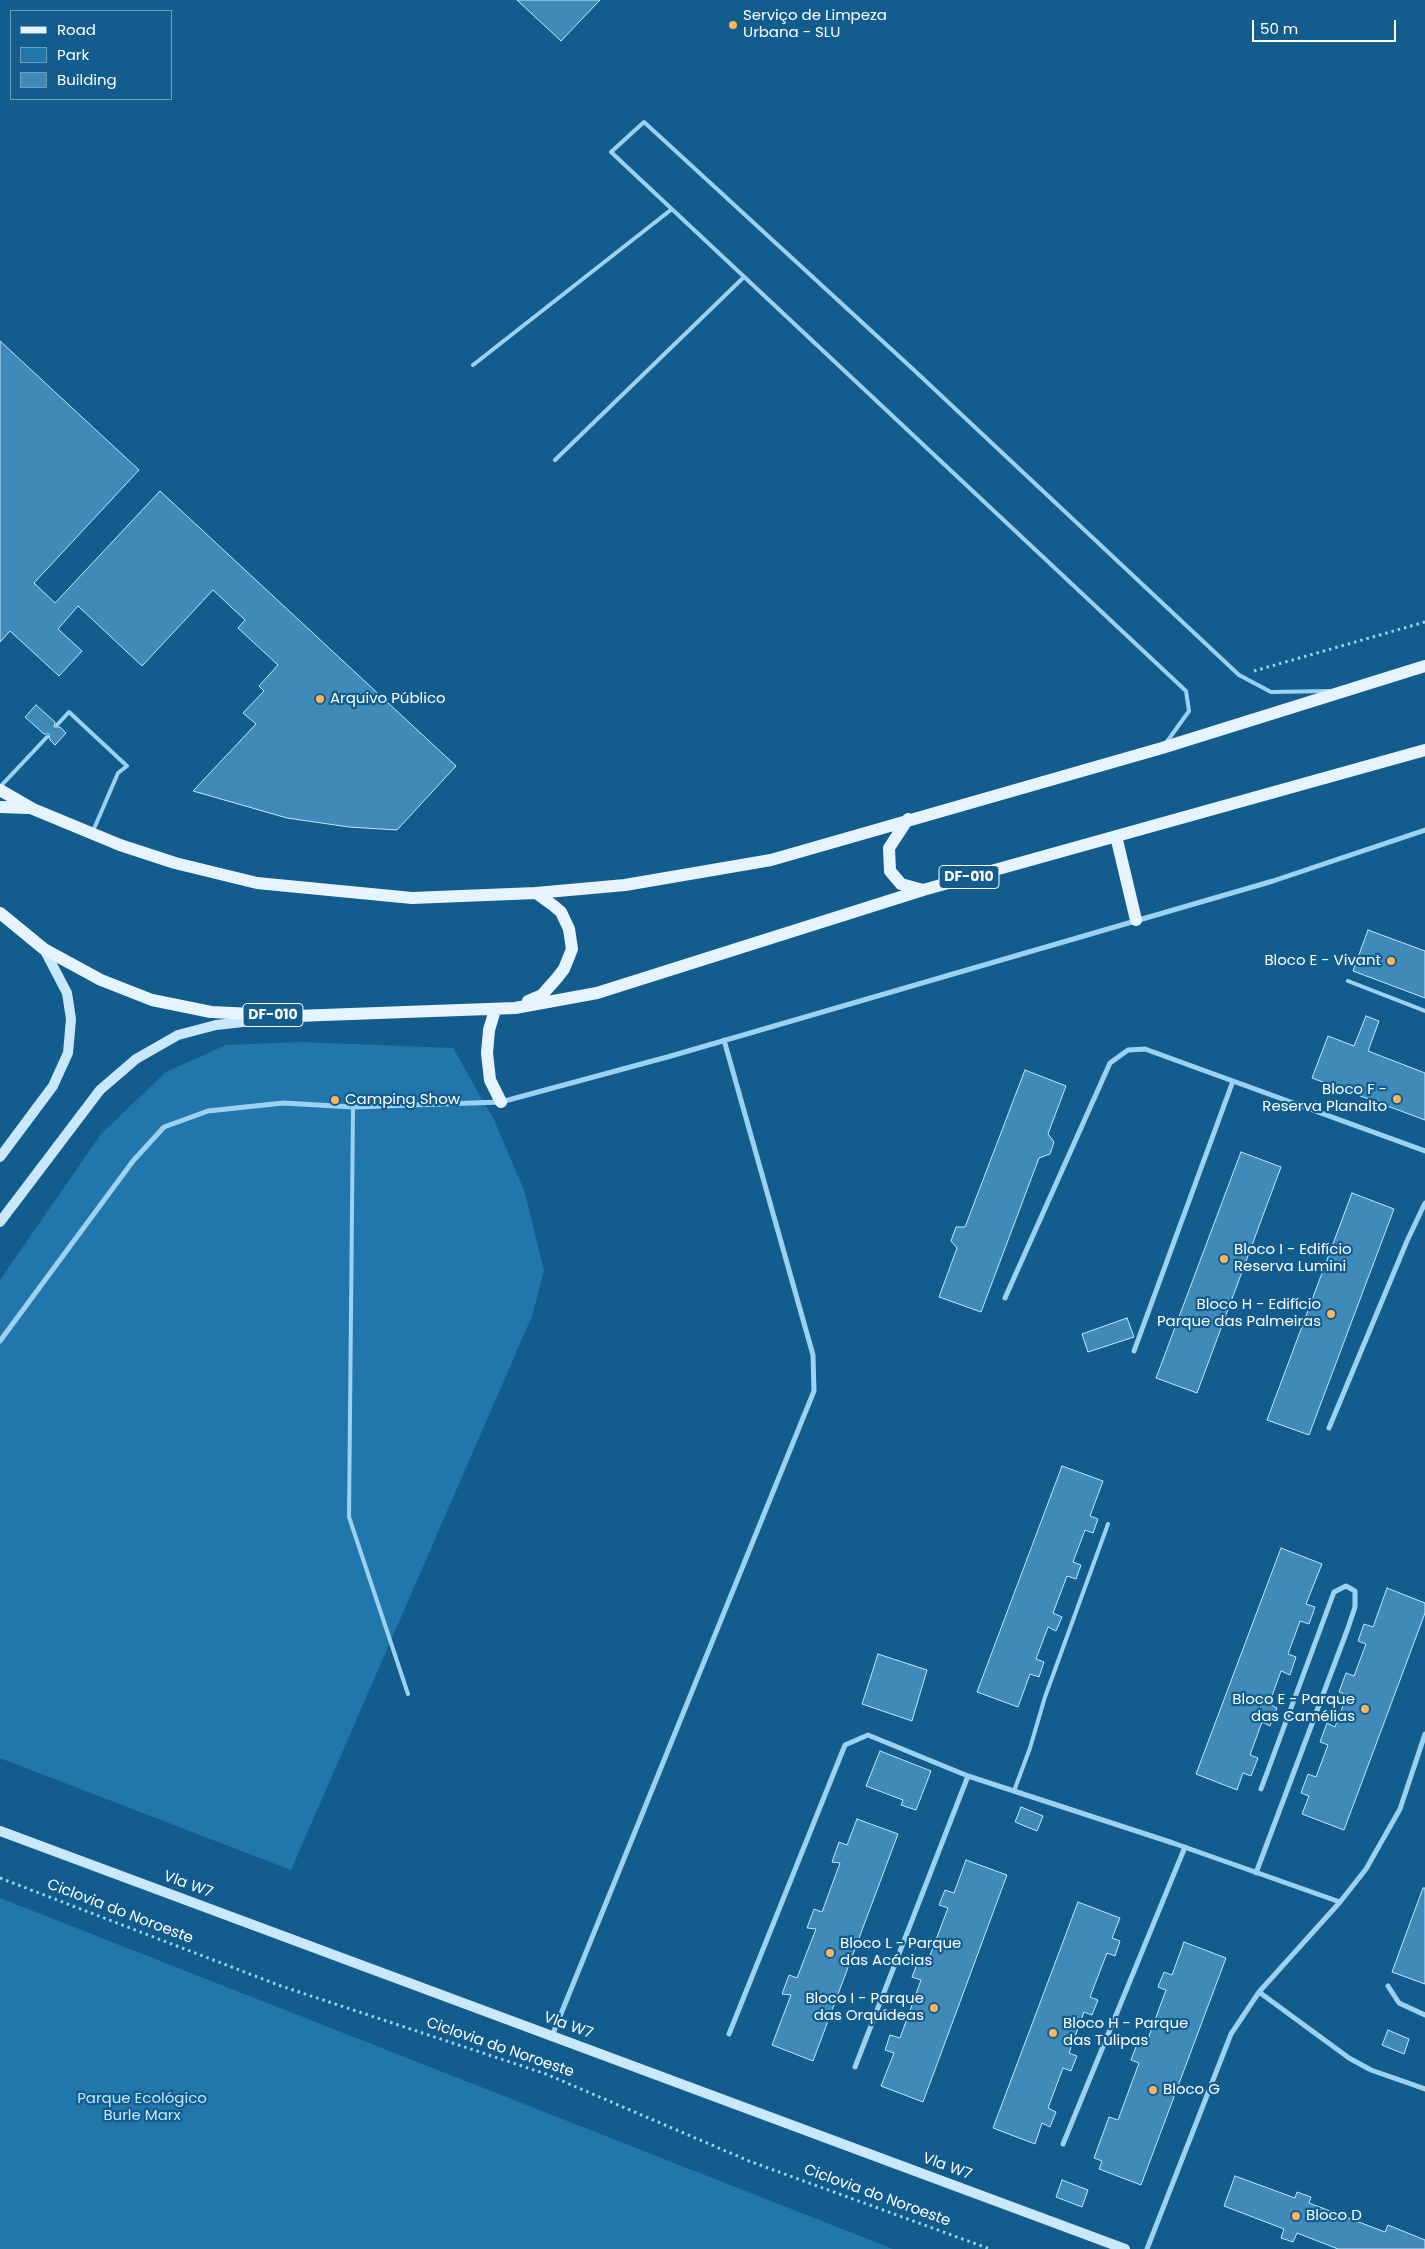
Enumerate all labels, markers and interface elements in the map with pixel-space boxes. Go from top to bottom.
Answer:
place label: Serviço de Limpeza Urbana - SLU [743,7,887,42]
legend [10,10,172,100]
scale bar [1255,10,1399,42]
text: 50 m [1260,18,1298,39]
text: Road [57,19,96,40]
marker: Serviço de Limpeza Urbana - SLU [727,19,739,31]
text: Park [57,44,89,65]
text: Building [57,69,117,90]
place label: Arquivo Público [330,690,446,708]
marker: Arquivo Público [314,693,326,705]
road number: DF-010 [939,866,999,889]
place label: Bloco E - Vivant [1264,952,1381,970]
marker: Bloco E - Vivant [1385,955,1397,967]
road number: DF-010 [243,1004,303,1026]
place label: Bloco F - Reserva Planalto [1262,1081,1387,1116]
place label: Camping Show [345,1091,460,1109]
marker: Bloco F - Reserva Planalto [1391,1093,1403,1105]
marker: Camping Show [329,1094,341,1106]
place label: Bloco I - Edifício Reserva Lumini [1234,1241,1352,1276]
marker: Bloco I - Edifício Reserva Lumini [1218,1253,1230,1265]
place label: Bloco H - Edifício Parque das Palmeiras [1157,1296,1321,1331]
marker: Bloco H - Edifício Parque das Palmeiras [1325,1308,1337,1320]
place label: Bloco E - Parque das Camélias [1232,1691,1355,1726]
marker: Bloco E - Parque das Camélias [1359,1703,1371,1715]
street label: Vla W7 [161,1868,215,1902]
street label: Ciclovia do Noroeste [44,1876,196,1948]
place label: Bloco L - Parque das Acácias [840,1935,961,1970]
marker: Bloco L - Parque das Acácias [824,1947,836,1959]
place label: Bloco I - Parque das Orquídeas [805,1990,924,2025]
marker: Bloco I - Parque das Orquídeas [928,2002,940,2014]
street label: Vla W7 [541,2009,595,2043]
street label: Ciclovia do Noroeste [424,2014,576,2082]
place label: Bloco H - Parque das Tulipas [1063,2015,1188,2050]
marker: Bloco H - Parque das Tulipas [1047,2027,1059,2039]
place label: Bloco G [1163,2081,1220,2099]
marker: Bloco G [1147,2084,1159,2096]
park label: Parque Ecológico Burle Marx [77,2090,207,2125]
street label: Vla W7 [920,2150,974,2184]
street label: Ciclovia do Noroeste [801,2161,953,2231]
place label: Bloco D [1306,2207,1362,2225]
marker: Bloco D [1290,2210,1302,2222]

